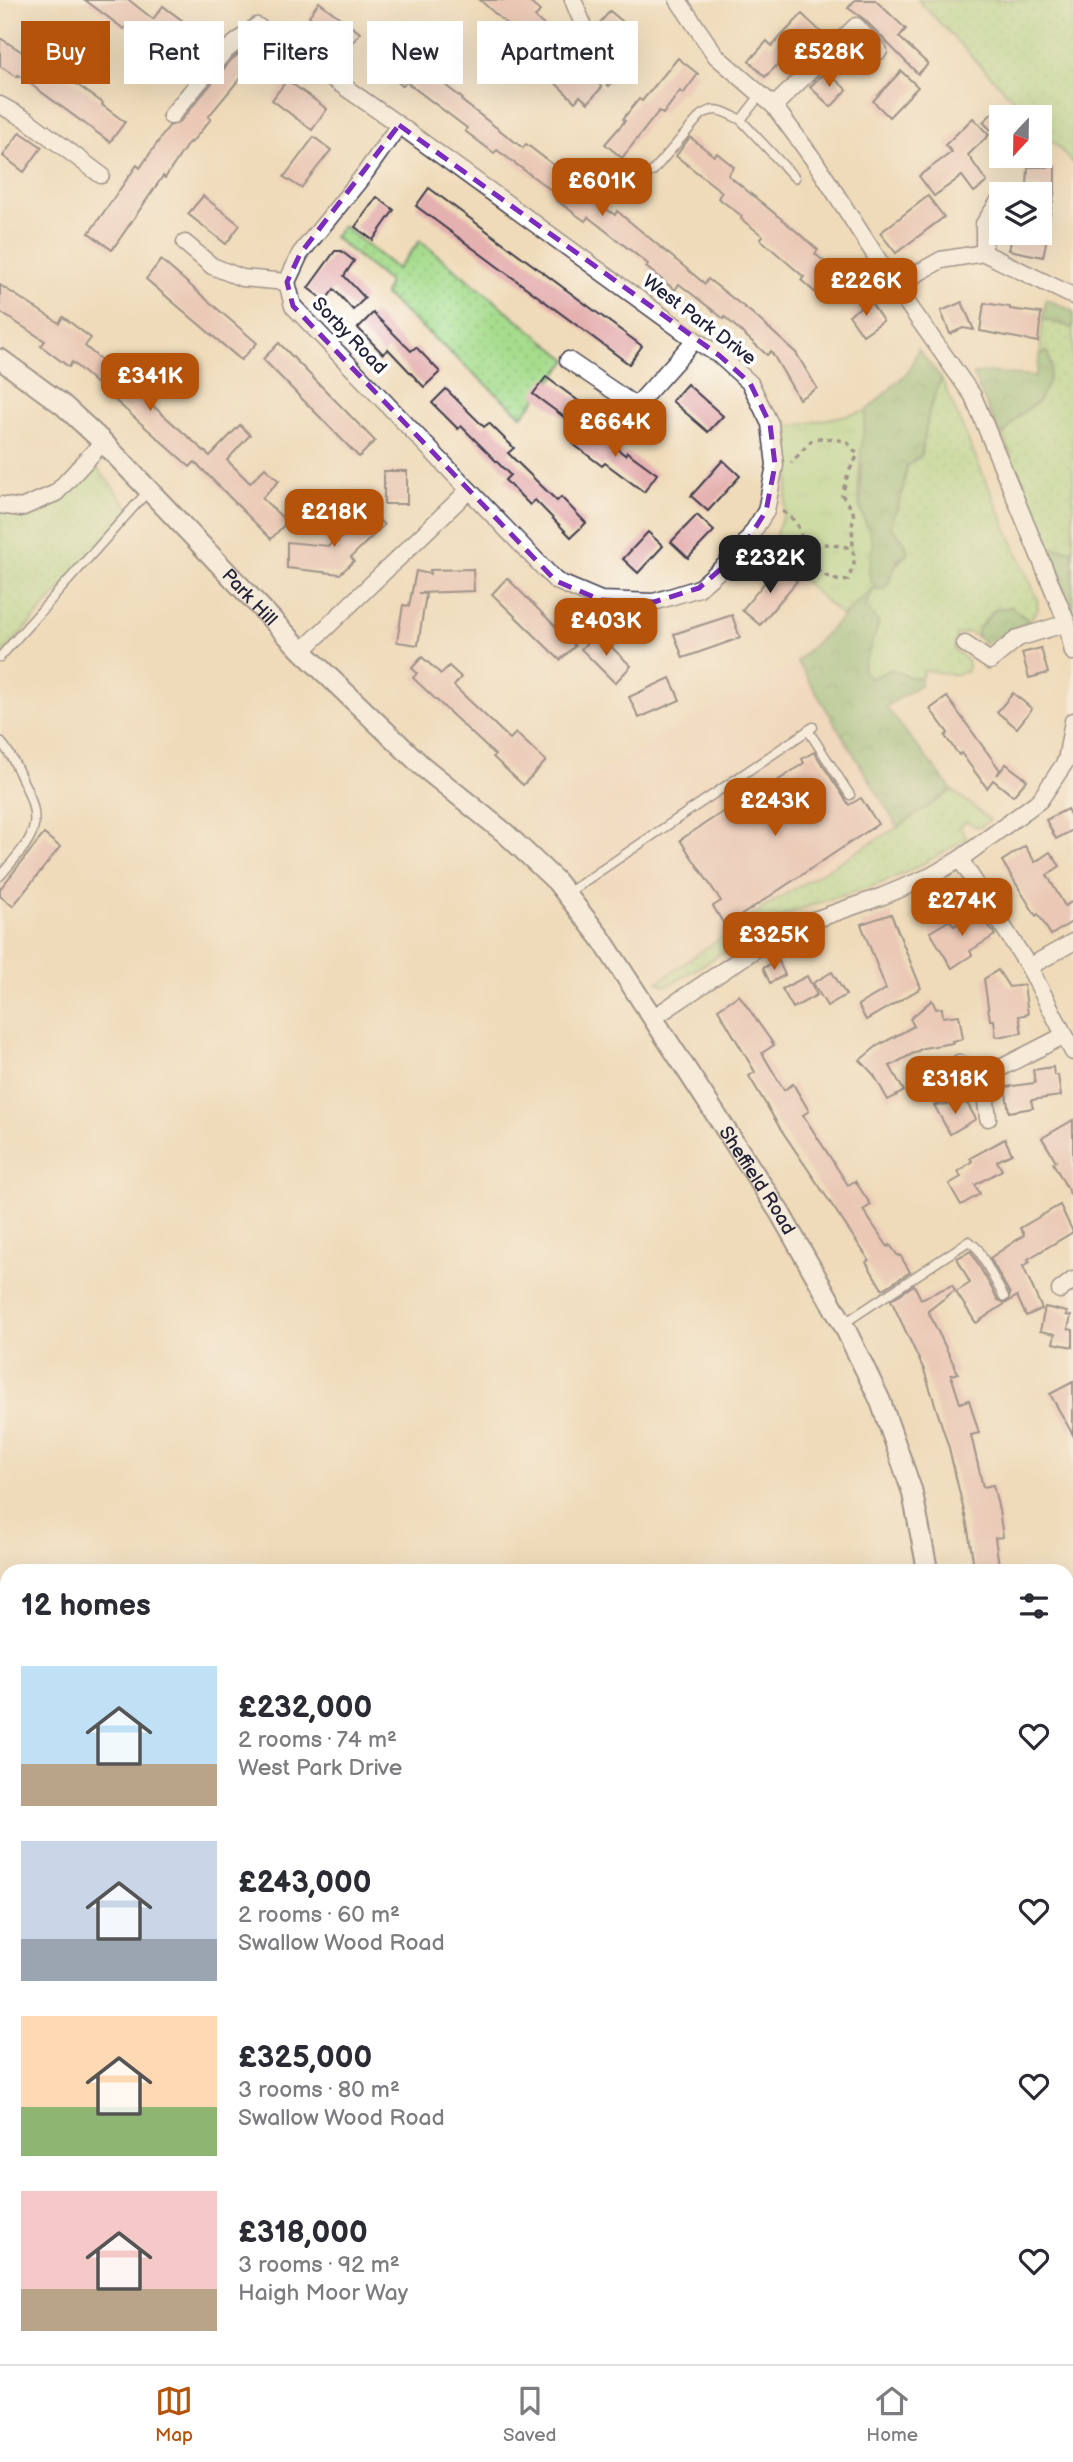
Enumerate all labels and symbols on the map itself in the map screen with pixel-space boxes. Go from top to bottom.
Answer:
pin: £528K [780,29,878,89]
north arrow [989,105,1052,168]
pin: £601K [553,158,651,218]
pin: £226K [817,258,915,318]
street label: West Park Drive [638,270,760,370]
street label: Sorby Road [307,293,391,379]
pin: £341K [101,354,199,413]
pin: £664K [566,400,664,459]
pin: £218K [285,490,383,549]
pin: £232K [721,536,819,595]
street label: Park Hill [217,564,282,631]
pin: £403K [557,598,655,658]
pin: £243K [726,778,824,838]
pin: £274K [913,878,1011,938]
pin: £325K [725,912,823,972]
pin: £318K [906,1056,1004,1116]
street label: Sheffield Road [713,1122,800,1239]

